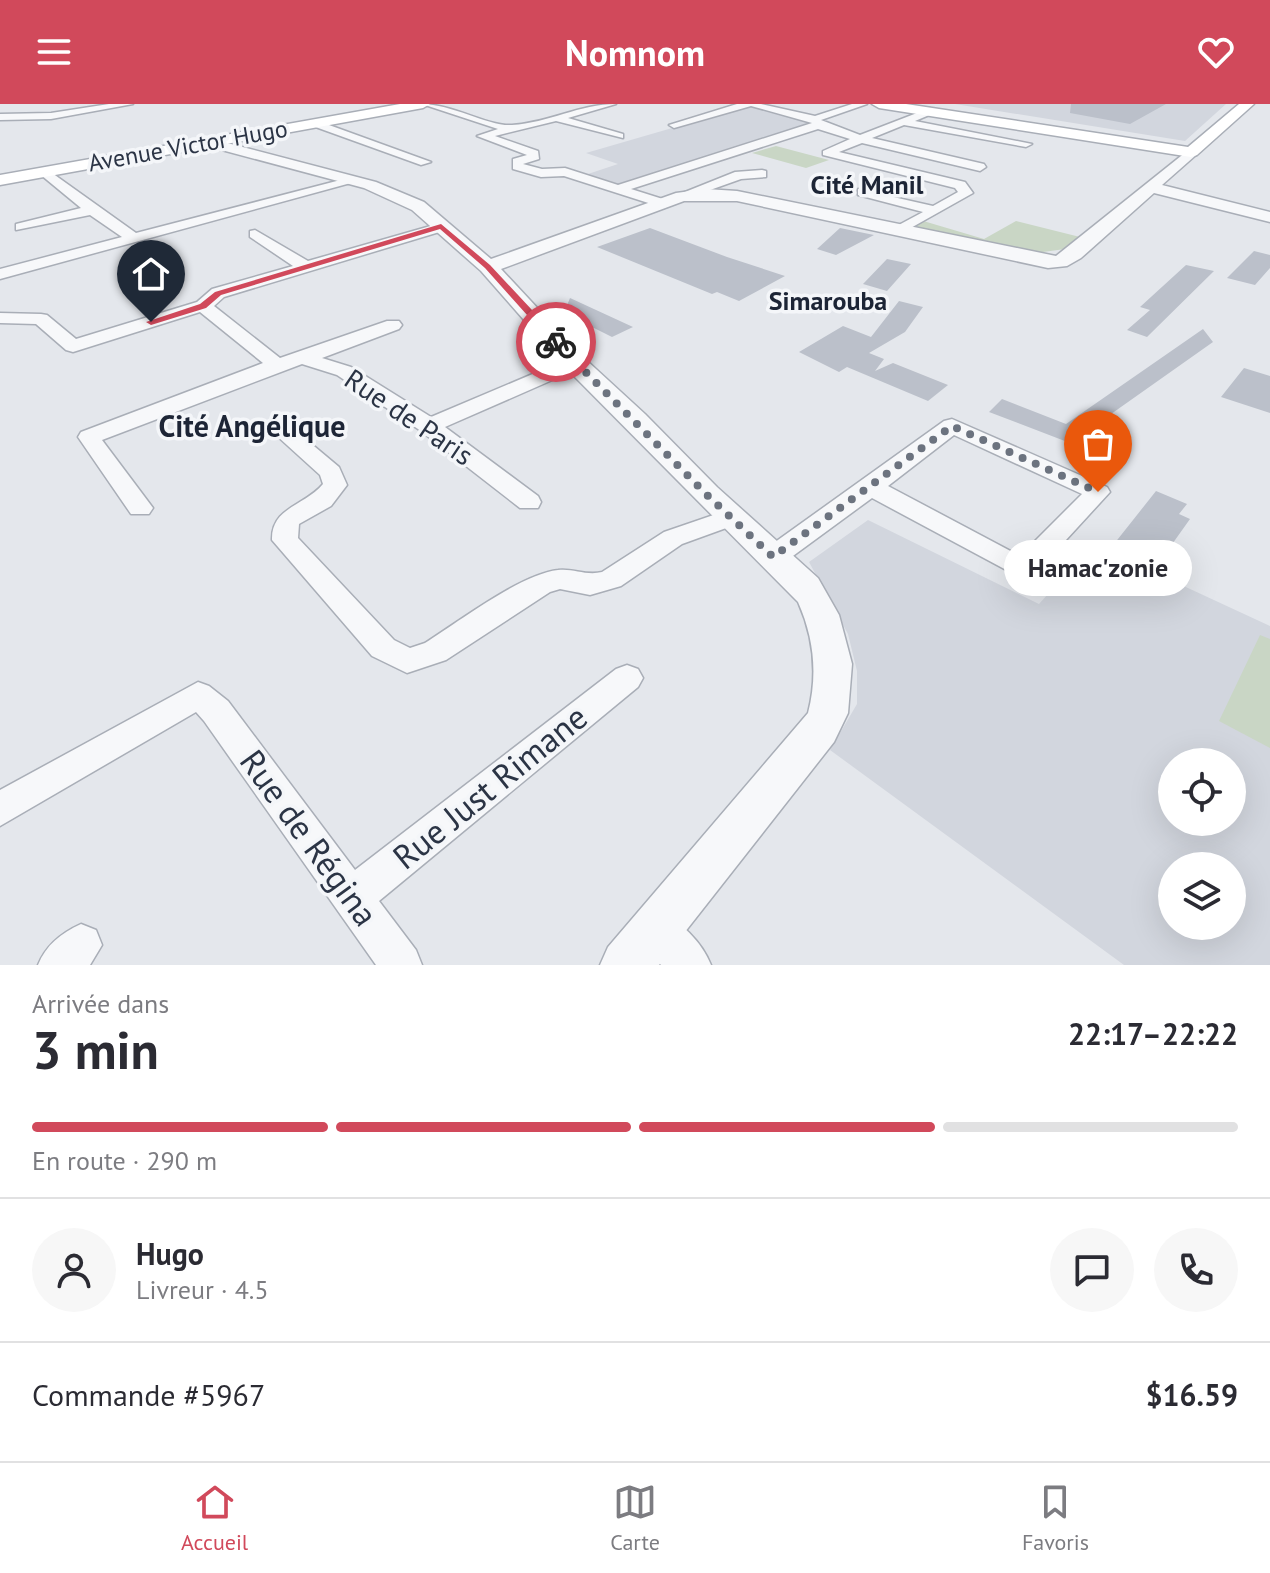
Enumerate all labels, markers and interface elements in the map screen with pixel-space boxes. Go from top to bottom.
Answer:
text: Nomnom [565,29,705,76]
icon: menu [32,30,76,74]
icon: heart [1194,30,1238,74]
street label: Avenue Victor Hugo [86,113,290,178]
district label: Cité Manil [811,168,924,201]
pin [117,240,185,322]
icon: home [129,252,173,296]
district label: Simarouba [769,284,887,317]
courier [516,302,596,382]
icon: bike [534,320,578,364]
street label: Rue de Paris [338,360,481,473]
district label: Cité Angélique [159,406,345,445]
pin [1064,410,1132,492]
icon: bag [1076,422,1120,466]
callout: Hamac'zonie [1004,540,1192,596]
text: Hamac'zonie [1028,551,1168,584]
street label: Rue Just Rimane [383,694,595,878]
street label: Rue de Régina [231,741,389,934]
map controls [1158,748,1246,940]
button: locate [1158,748,1246,836]
button: layers [1158,852,1246,940]
text: Arrivée dans [32,987,169,1020]
text: 22:17–22:22 [1068,1014,1238,1053]
text: 3 min [32,1016,159,1083]
text: En route · 290 m [32,1144,217,1177]
button: person [32,1228,116,1312]
button: chat [1050,1228,1134,1312]
button: phone [1154,1228,1238,1312]
text: Hugo [136,1234,204,1273]
text: Livreur · 4.5 [136,1273,269,1306]
text: Commande #5967 [32,1375,265,1414]
text: $16.59 [1146,1375,1238,1414]
tab: Accueil [181,1480,248,1556]
tab: Carte [610,1480,660,1556]
tab: Favoris [1022,1480,1089,1556]

